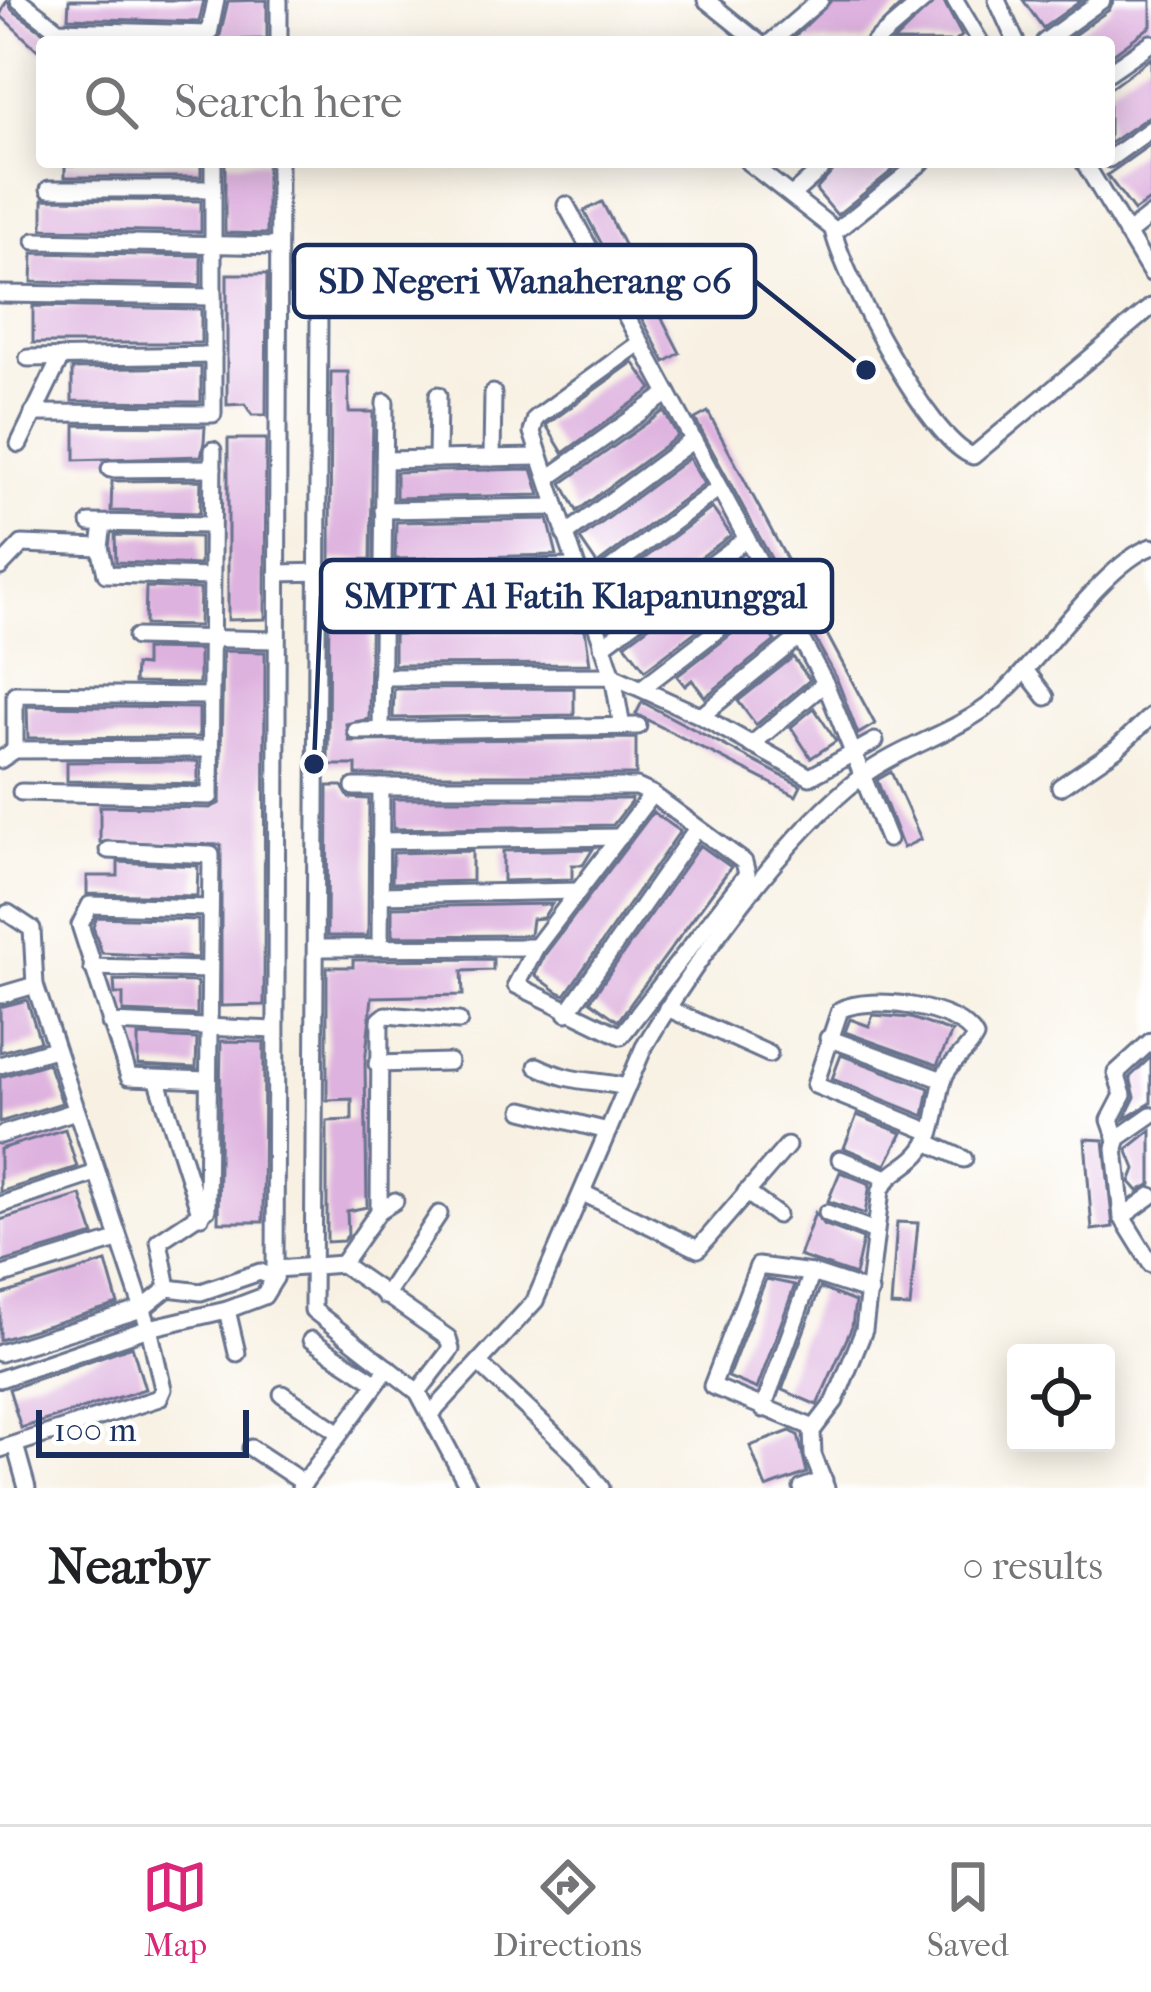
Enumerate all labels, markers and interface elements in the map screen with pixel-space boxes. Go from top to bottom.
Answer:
search box [36,36,1115,168]
icon: search [78,69,144,135]
text: Search here [174,76,402,129]
callout: SD Negeri Wanaherang 06 [294,245,755,317]
text: SD Negeri Wanaherang 06 [318,260,733,302]
callout: SMPIT Al Fatih Klapanunggal [321,560,832,632]
text: SMPIT Al Fatih Klapanunggal [344,575,808,617]
map controls [1007,1344,1115,1452]
button: locate [1007,1344,1115,1452]
scale bar [36,1404,249,1457]
text: 100 m [54,1411,137,1450]
text: Nearby [48,1536,209,1596]
text: 0 results [962,1543,1103,1589]
tab: Map [142,1854,208,1965]
tab: Directions [493,1854,642,1965]
tab: Saved [927,1854,1009,1965]

